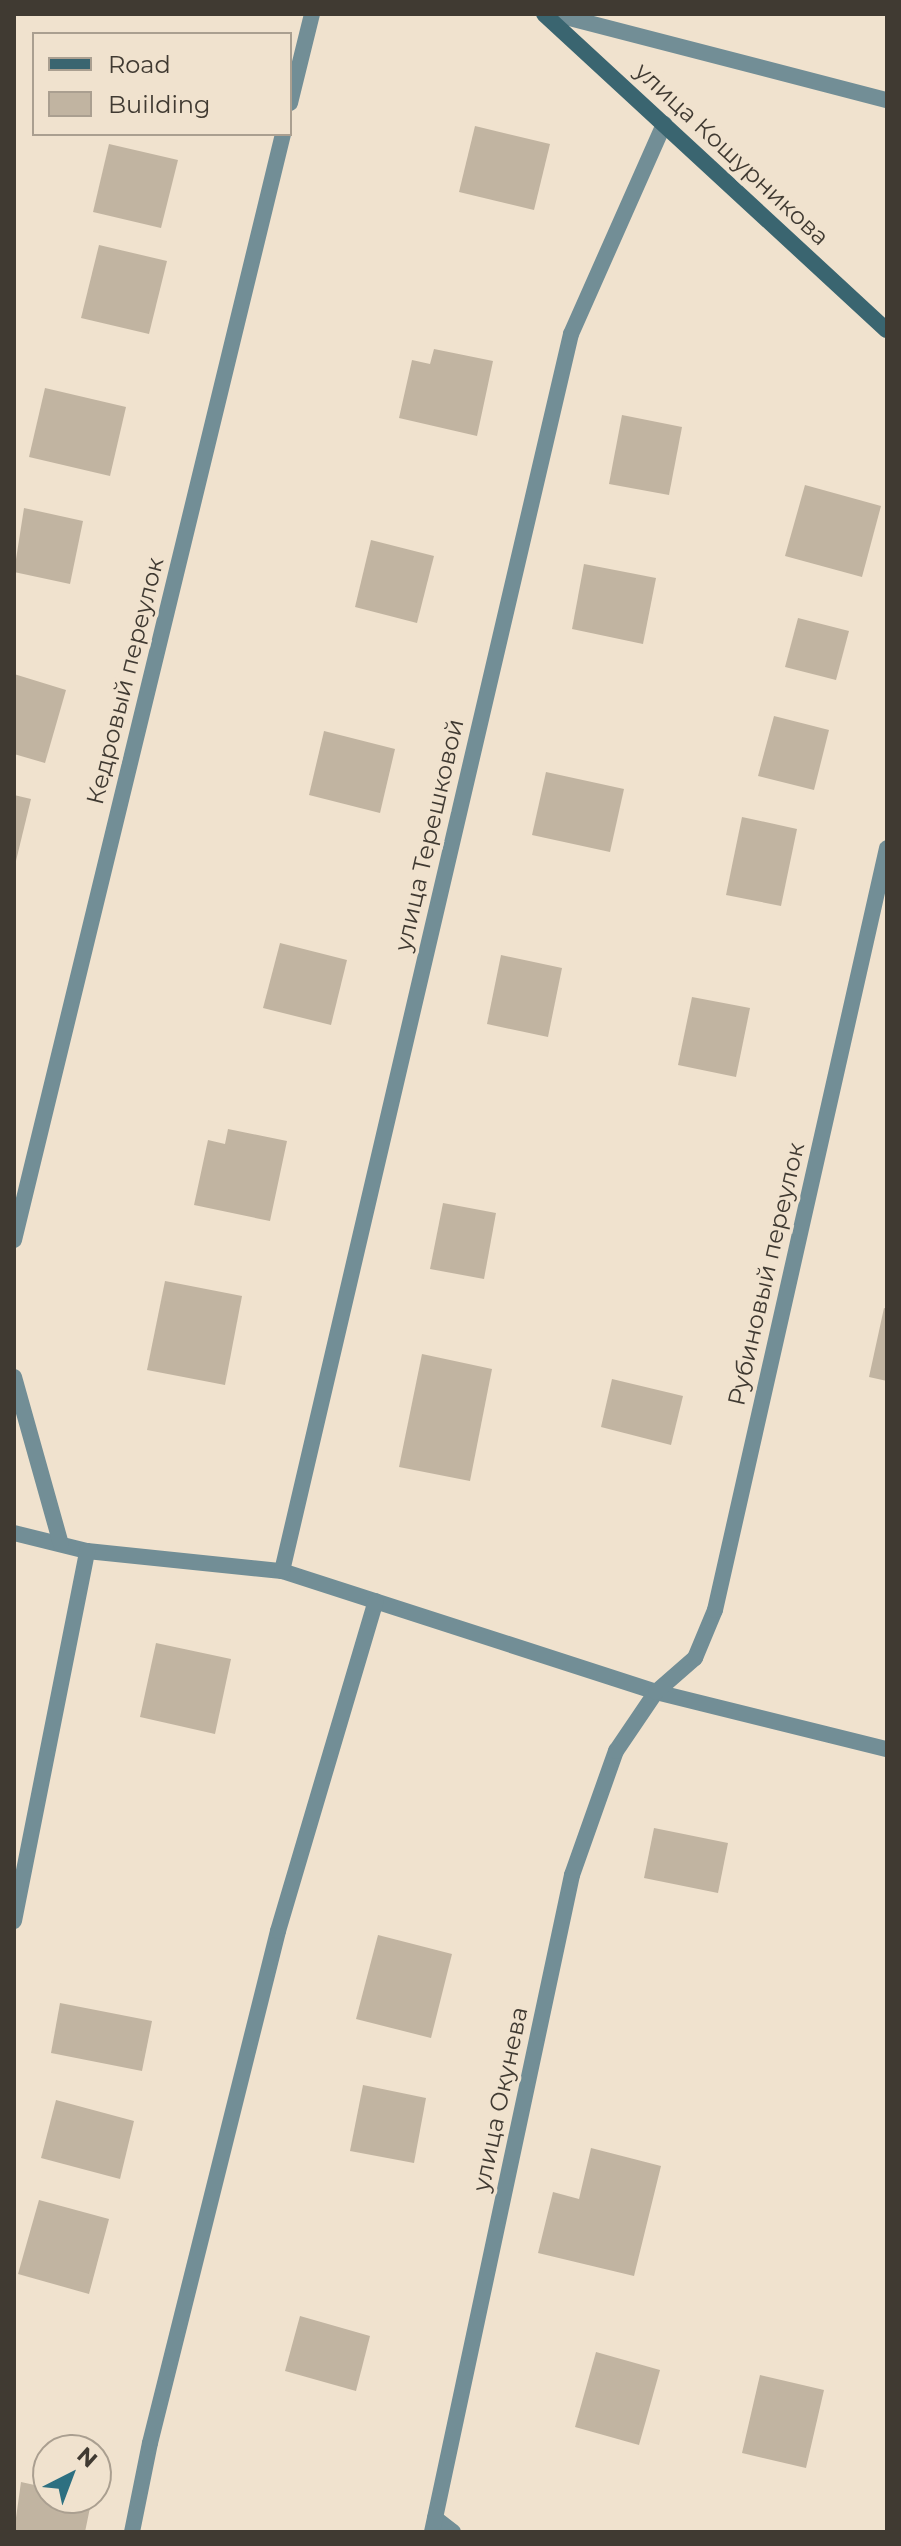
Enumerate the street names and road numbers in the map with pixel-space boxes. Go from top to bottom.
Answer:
street label: улица Кошурникова [629,57,835,251]
street label: Кедровый переулок [80,555,170,807]
street label: улица Терешковой [388,716,470,954]
street label: Рубиновый переулок [722,1140,810,1408]
street label: улица Окунева [466,2004,534,2194]

